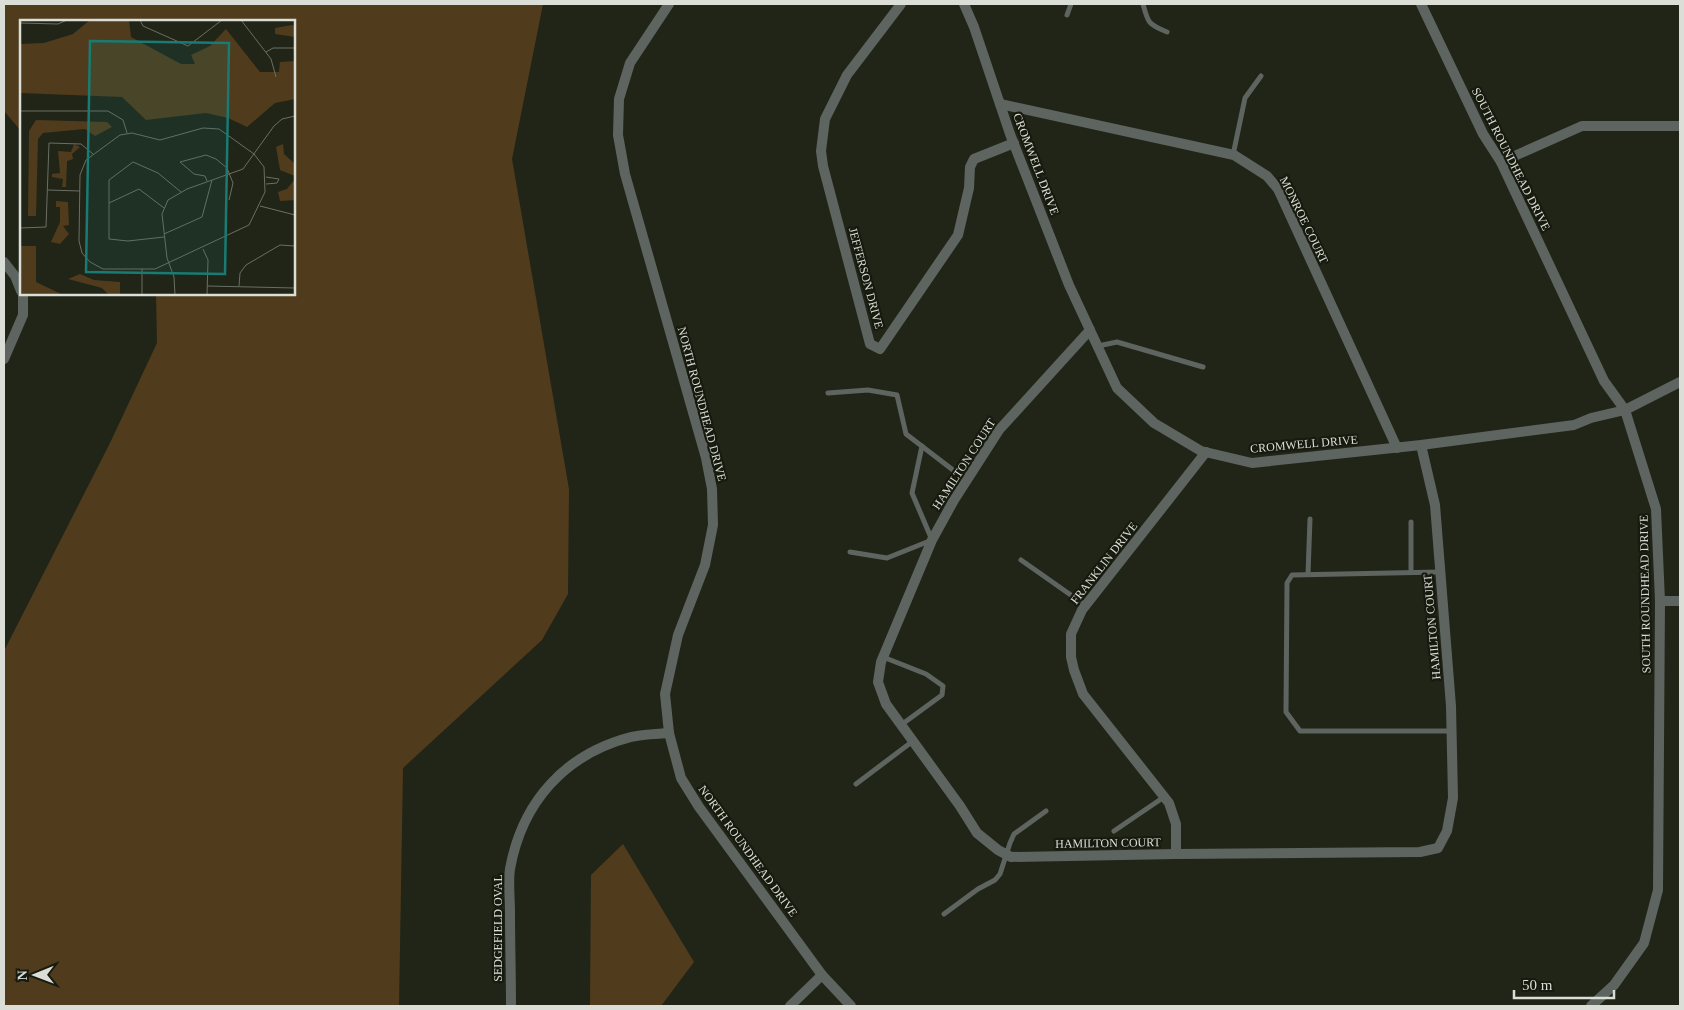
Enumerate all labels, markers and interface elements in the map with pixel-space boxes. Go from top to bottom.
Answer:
inset map [20,20,295,295]
street label: SOUTH ROUNDHEAD DRIVE [1469,85,1553,233]
street label: CROMWELL DRIVE [1010,111,1062,217]
street label: MONROE COURT [1277,174,1331,266]
street label: JEFFERSON DRIVE [846,226,886,330]
street label: NORTH ROUNDHEAD DRIVE [675,325,729,483]
street label: HAMILTON COURT [929,415,999,512]
street label: CROMWELL DRIVE [1250,432,1358,456]
street label: SOUTH ROUNDHEAD DRIVE [1637,515,1653,673]
street label: FRANKLIN DRIVE [1068,519,1140,607]
street label: HAMILTON COURT [1420,573,1444,680]
street label: NORTH ROUNDHEAD DRIVE [696,782,800,920]
street label: HAMILTON COURT [1055,835,1162,851]
street label: SEDGEFIELD OVAL [491,874,505,982]
north arrow [10,950,60,1000]
scale bar [1514,968,1614,1000]
text: N [15,970,30,980]
text: 50 m [1522,977,1553,993]

